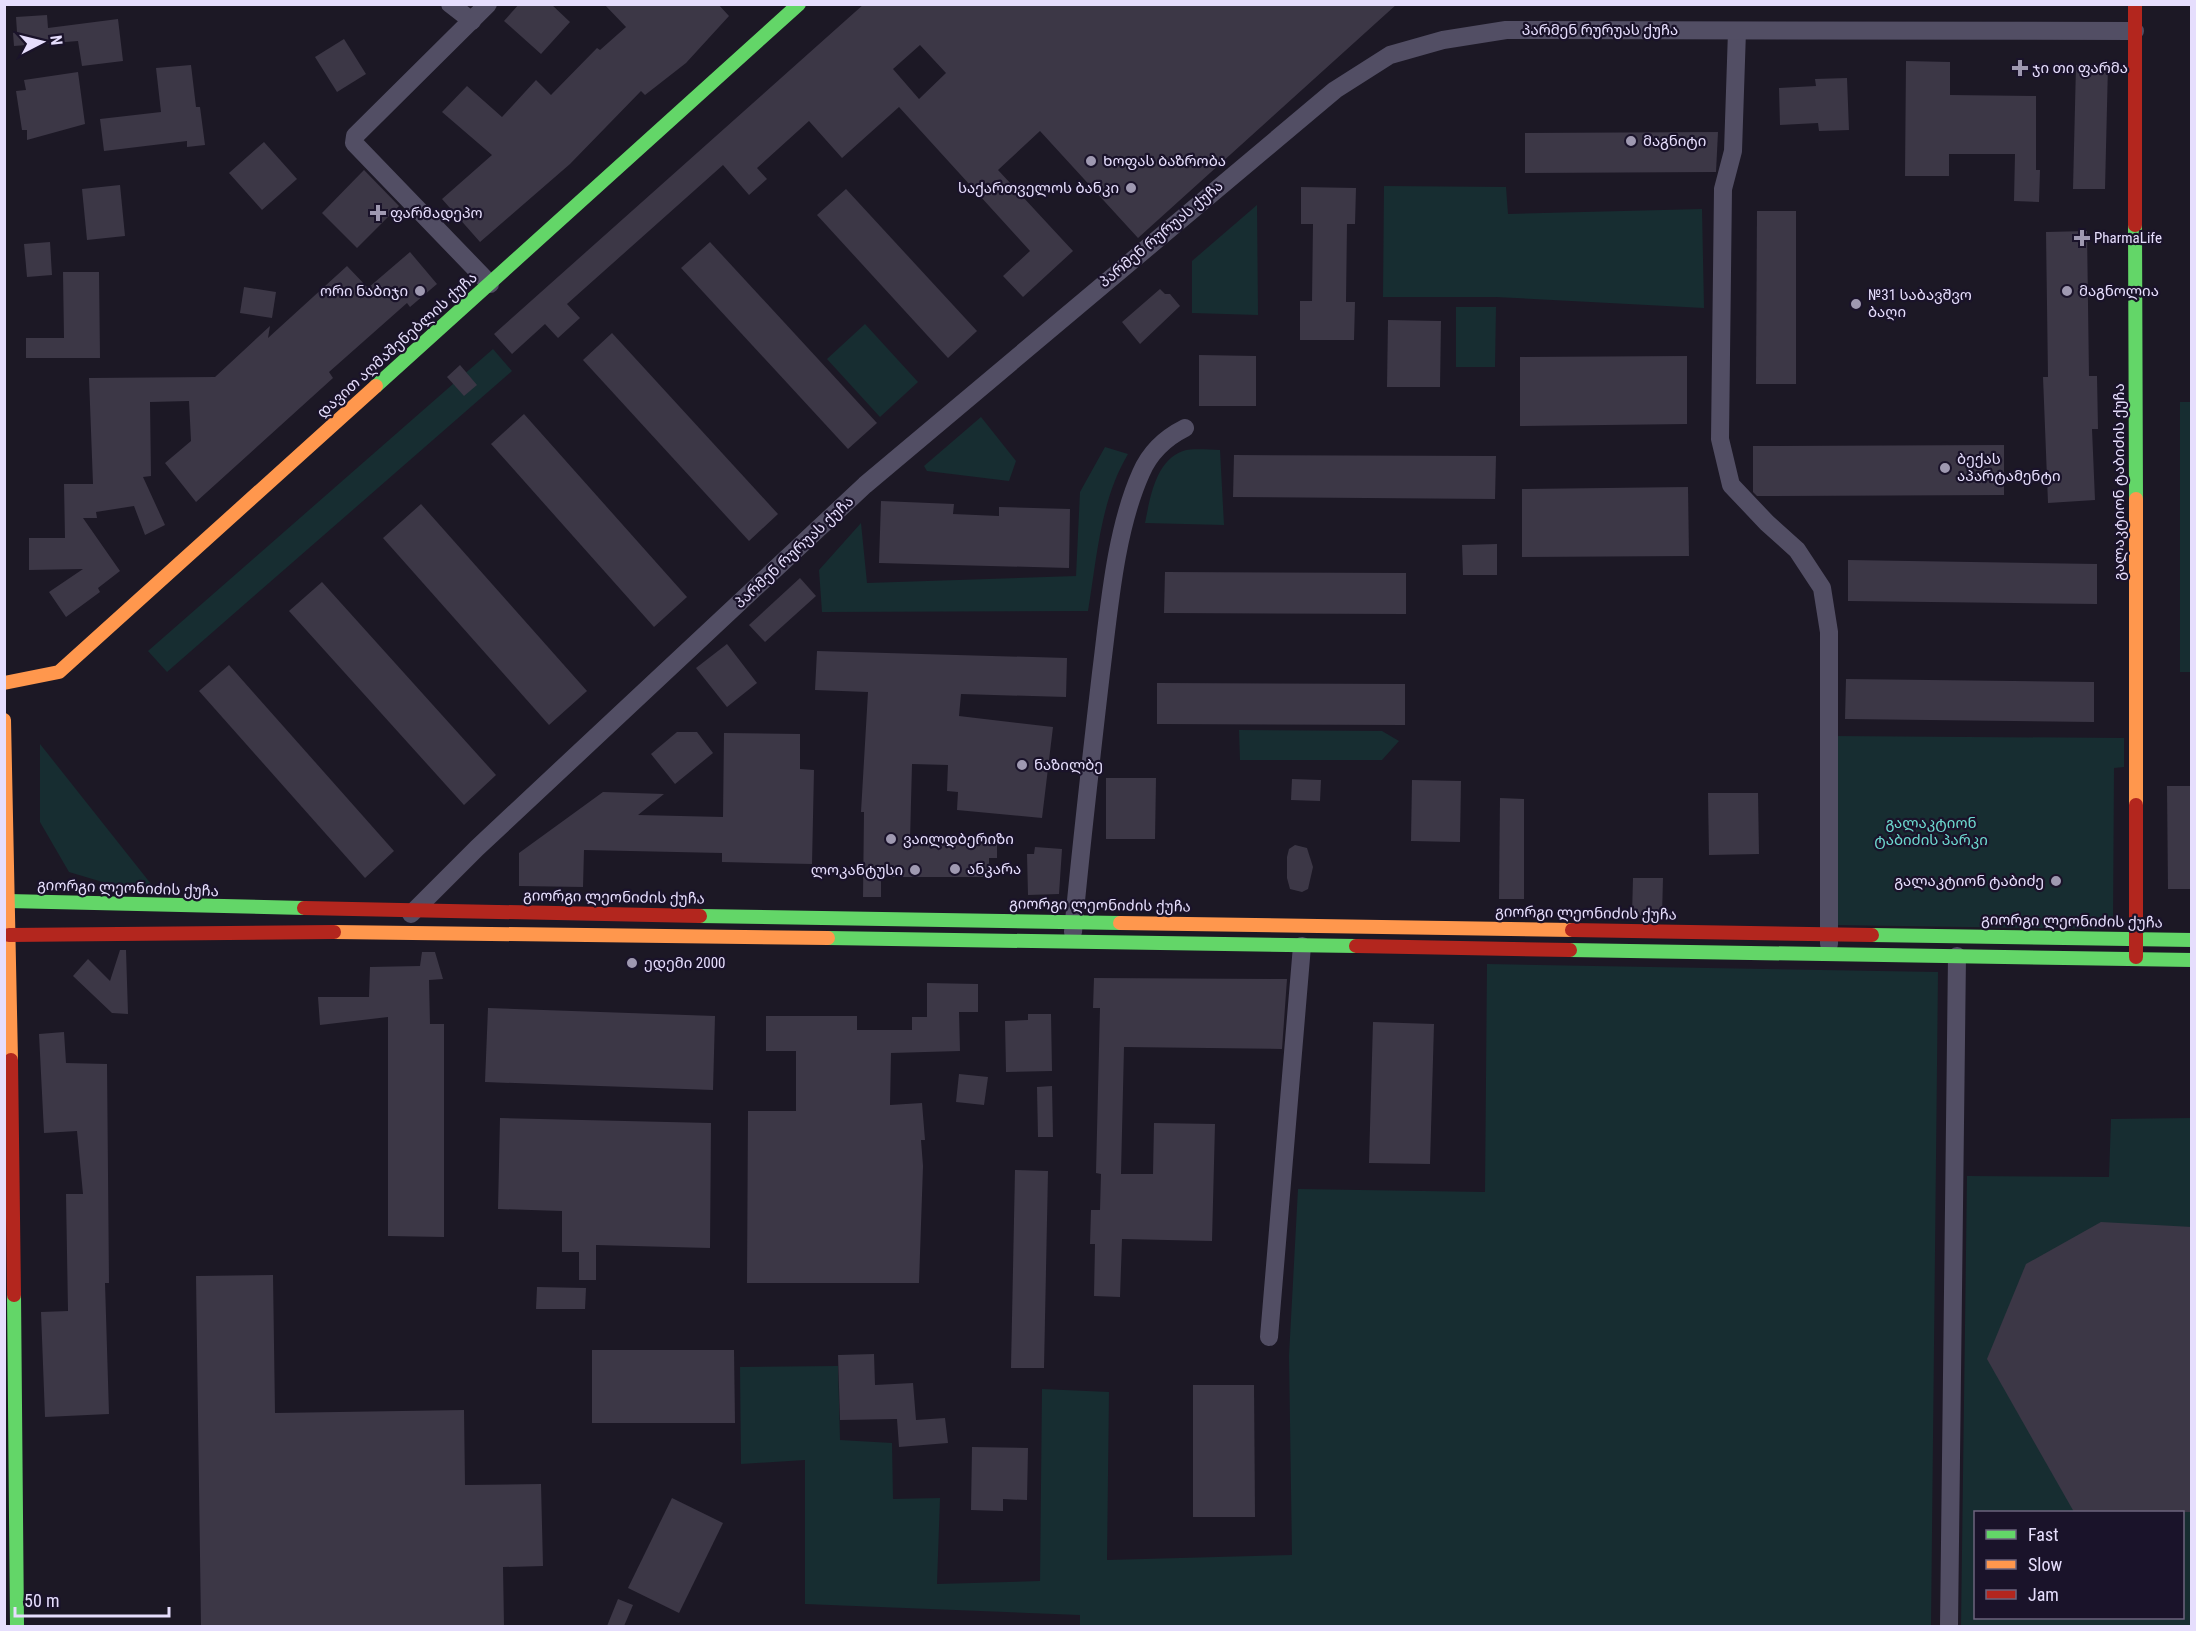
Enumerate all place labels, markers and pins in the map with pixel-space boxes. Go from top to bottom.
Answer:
place label: ჯი თი ფარმა [2032,59,2128,77]
marker: ჯი თი ფარმა [2013,61,2027,75]
place label: მაგნიტი [1643,132,1706,150]
marker: მაგნიტი [1624,134,1638,148]
place label: Ხოფას Ბაზრობა [1103,152,1226,170]
marker: Ხოფას Ბაზრობა [1084,154,1098,168]
place label: საქართველოს ბანკი [958,179,1119,197]
marker: საქართველოს ბანკი [1124,181,1138,195]
place label: ფარმადეპო [390,204,483,222]
marker: ფარმადეპო [371,206,385,220]
place label: PharmaLife [2094,229,2162,247]
marker: PharmaLife [2075,231,2089,245]
place label: ორი ნაბიჯი [320,282,408,300]
place label: მაგნოლია [2079,282,2159,300]
marker: ორი ნაბიჯი [413,284,427,298]
marker: მაგნოლია [2060,284,2074,298]
place label: №31 საბავშვო ბაღი [1868,286,1972,321]
marker: №31 საბავშვო ბაღი [1849,297,1863,311]
place label: ბექას აპარტამენტი [1957,450,2061,485]
marker: ბექას აპარტამენტი [1938,461,1952,475]
place label: ნაზილბე [1034,756,1103,774]
marker: ნაზილბე [1015,758,1029,772]
place label: ვაილდბერიზი [903,830,1014,848]
marker: ვაილდბერიზი [884,832,898,846]
place label: ანკარა [967,860,1021,878]
place label: ლოკანტუსი [811,861,903,879]
marker: ანკარა [948,862,962,876]
marker: ლოკანტუსი [908,863,922,877]
place label: გალაკტიონ ტაბიძე [1894,872,2044,890]
marker: გალაკტიონ ტაბიძე [2049,874,2063,888]
place label: ედემი 2000 [644,954,725,972]
marker: ედემი 2000 [625,956,639,970]

